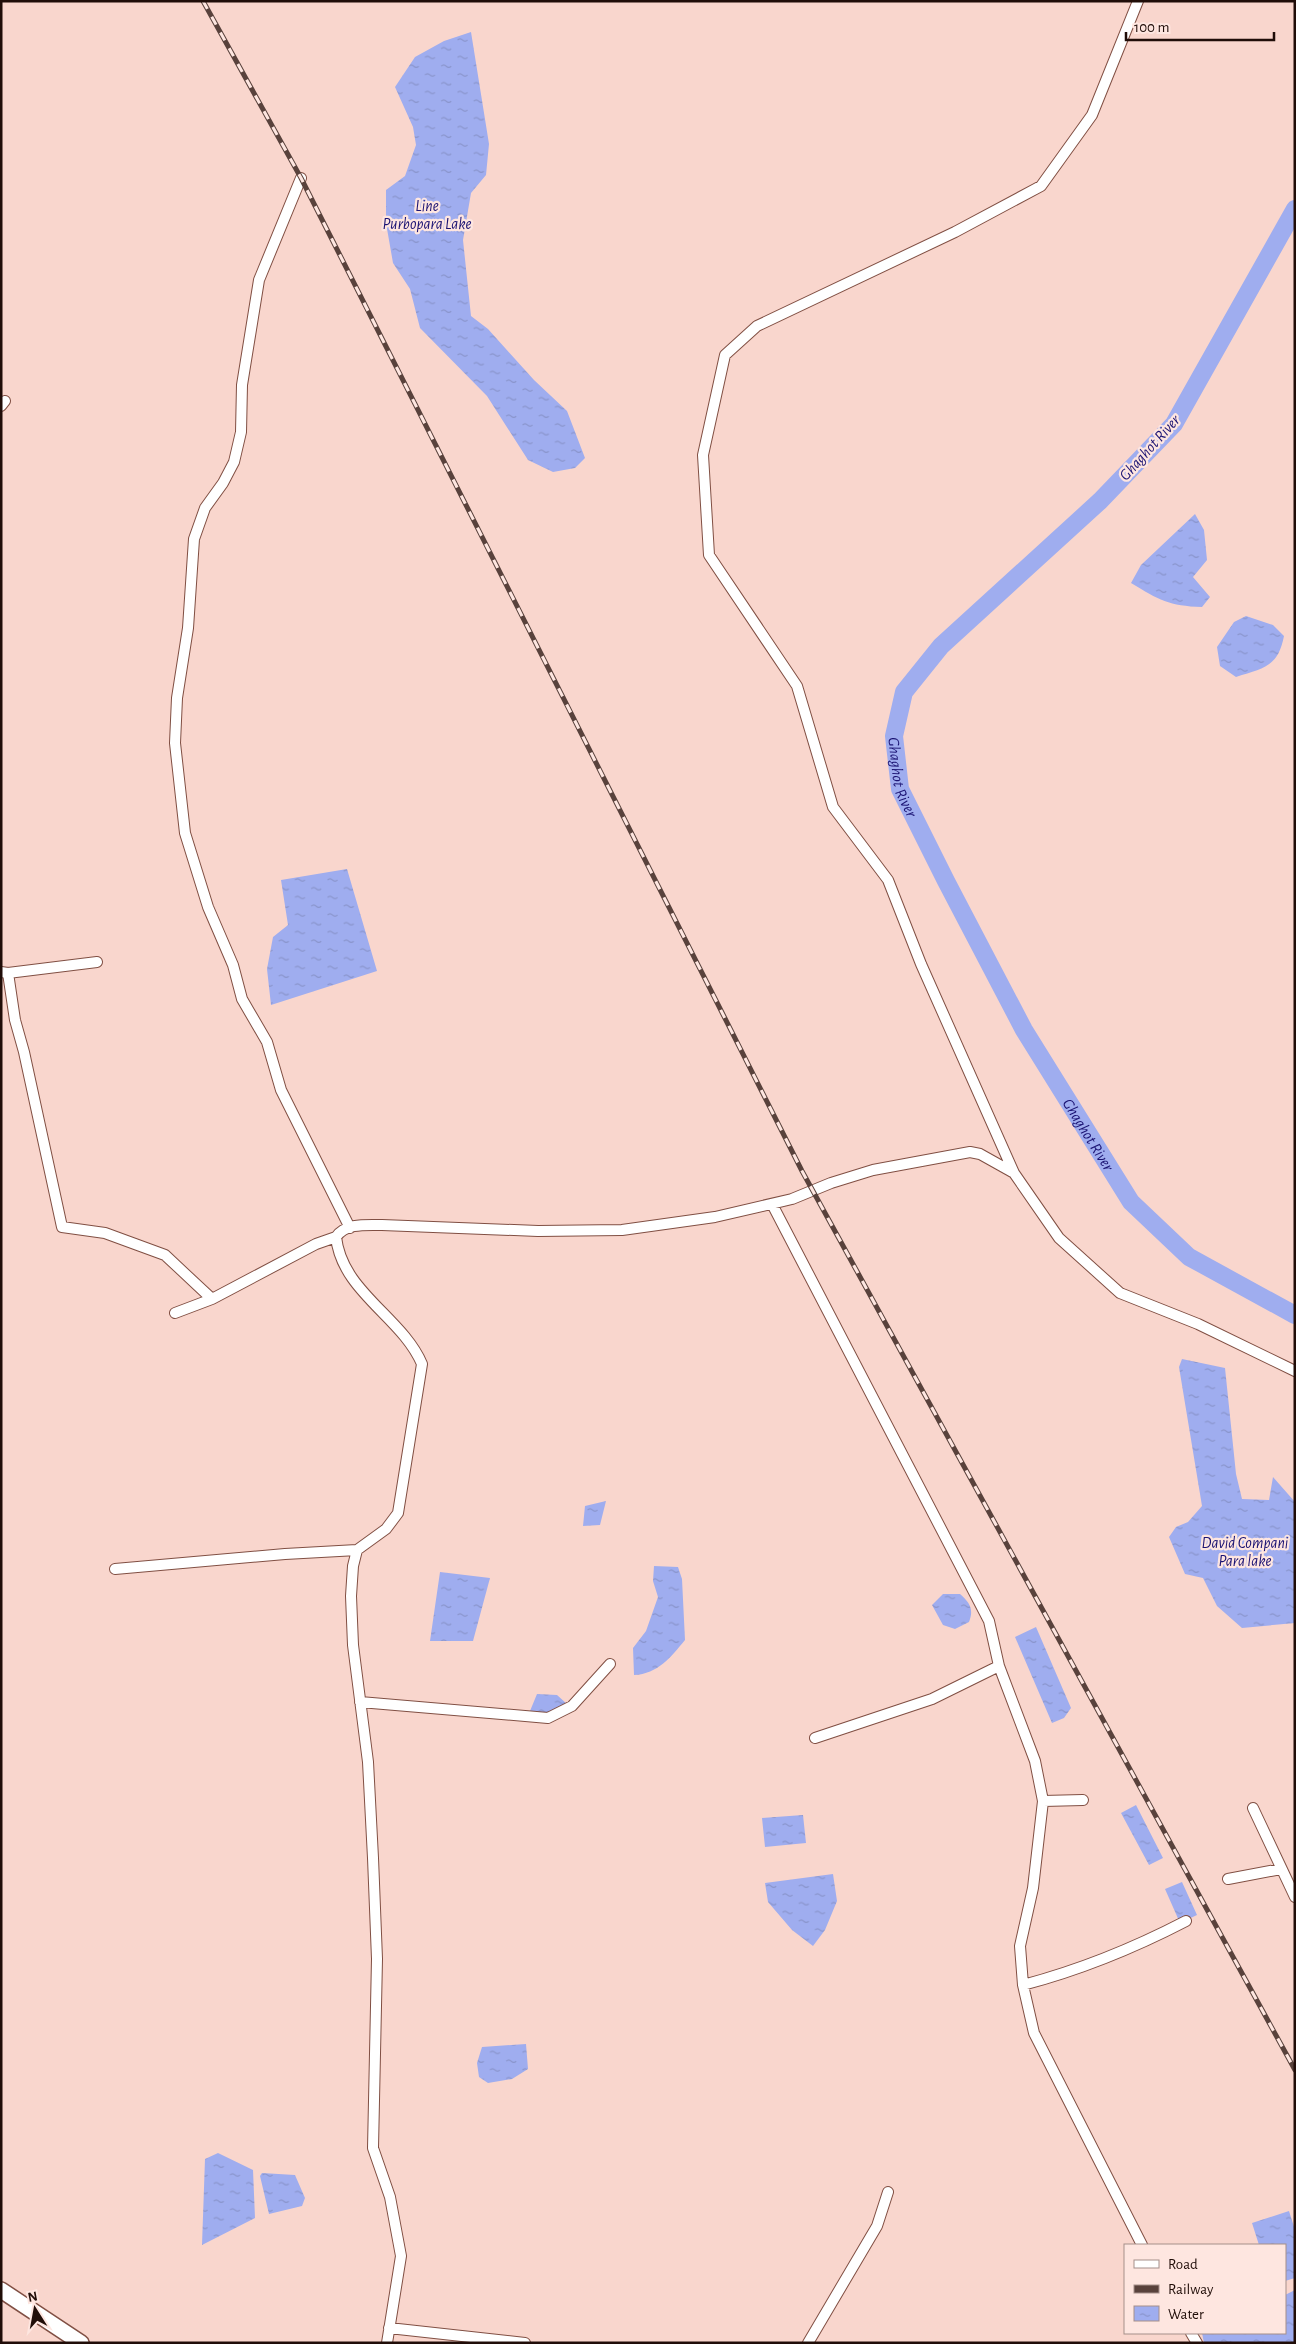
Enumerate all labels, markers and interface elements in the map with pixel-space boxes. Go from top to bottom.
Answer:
scale bar [1126,10,1274,42]
text: 100 m [1134,20,1169,35]
water label: Line Purbopara Lake [382,198,472,233]
water label: Ghaghot River [1116,411,1184,483]
water label: Ghaghot River [885,736,920,820]
water label: Ghaghot River [1060,1096,1117,1174]
water label: David Compani Para lake [1202,1535,1289,1569]
legend [1124,2244,1286,2334]
text: Road [1168,2257,1198,2272]
text: Railway [1168,2282,1214,2297]
north arrow [10,2284,60,2334]
text: N [27,2289,39,2305]
text: Water [1168,2307,1204,2322]

